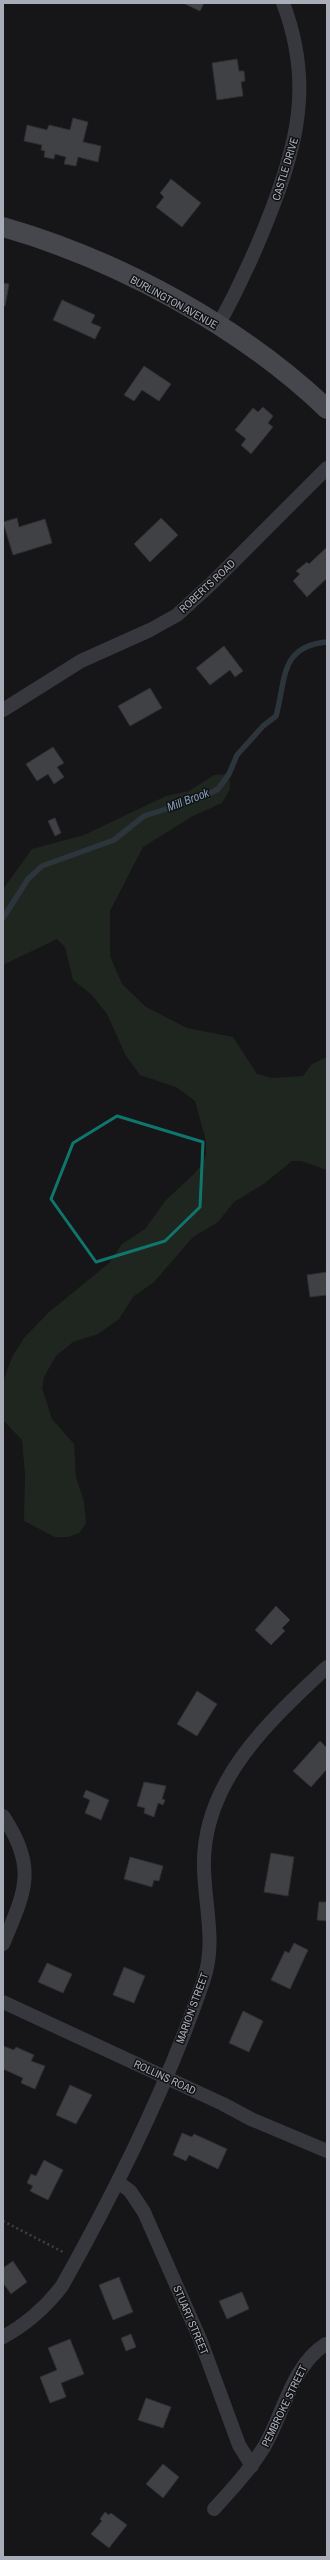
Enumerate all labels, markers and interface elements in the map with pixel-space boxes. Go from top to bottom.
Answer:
street label: CASTLE DRIVE [269,136,301,202]
street label: BURLINGTON AVENUE [128,272,220,332]
street label: ROBERTS ROAD [176,556,238,616]
water label: Mill Brook [165,784,212,815]
street label: MARION STREET [173,1970,211,2045]
street label: ROLLINS ROAD [132,2056,198,2098]
street label: STUART STREET [170,2283,212,2357]
street label: PEMBROKE STREET [258,2362,310,2449]

